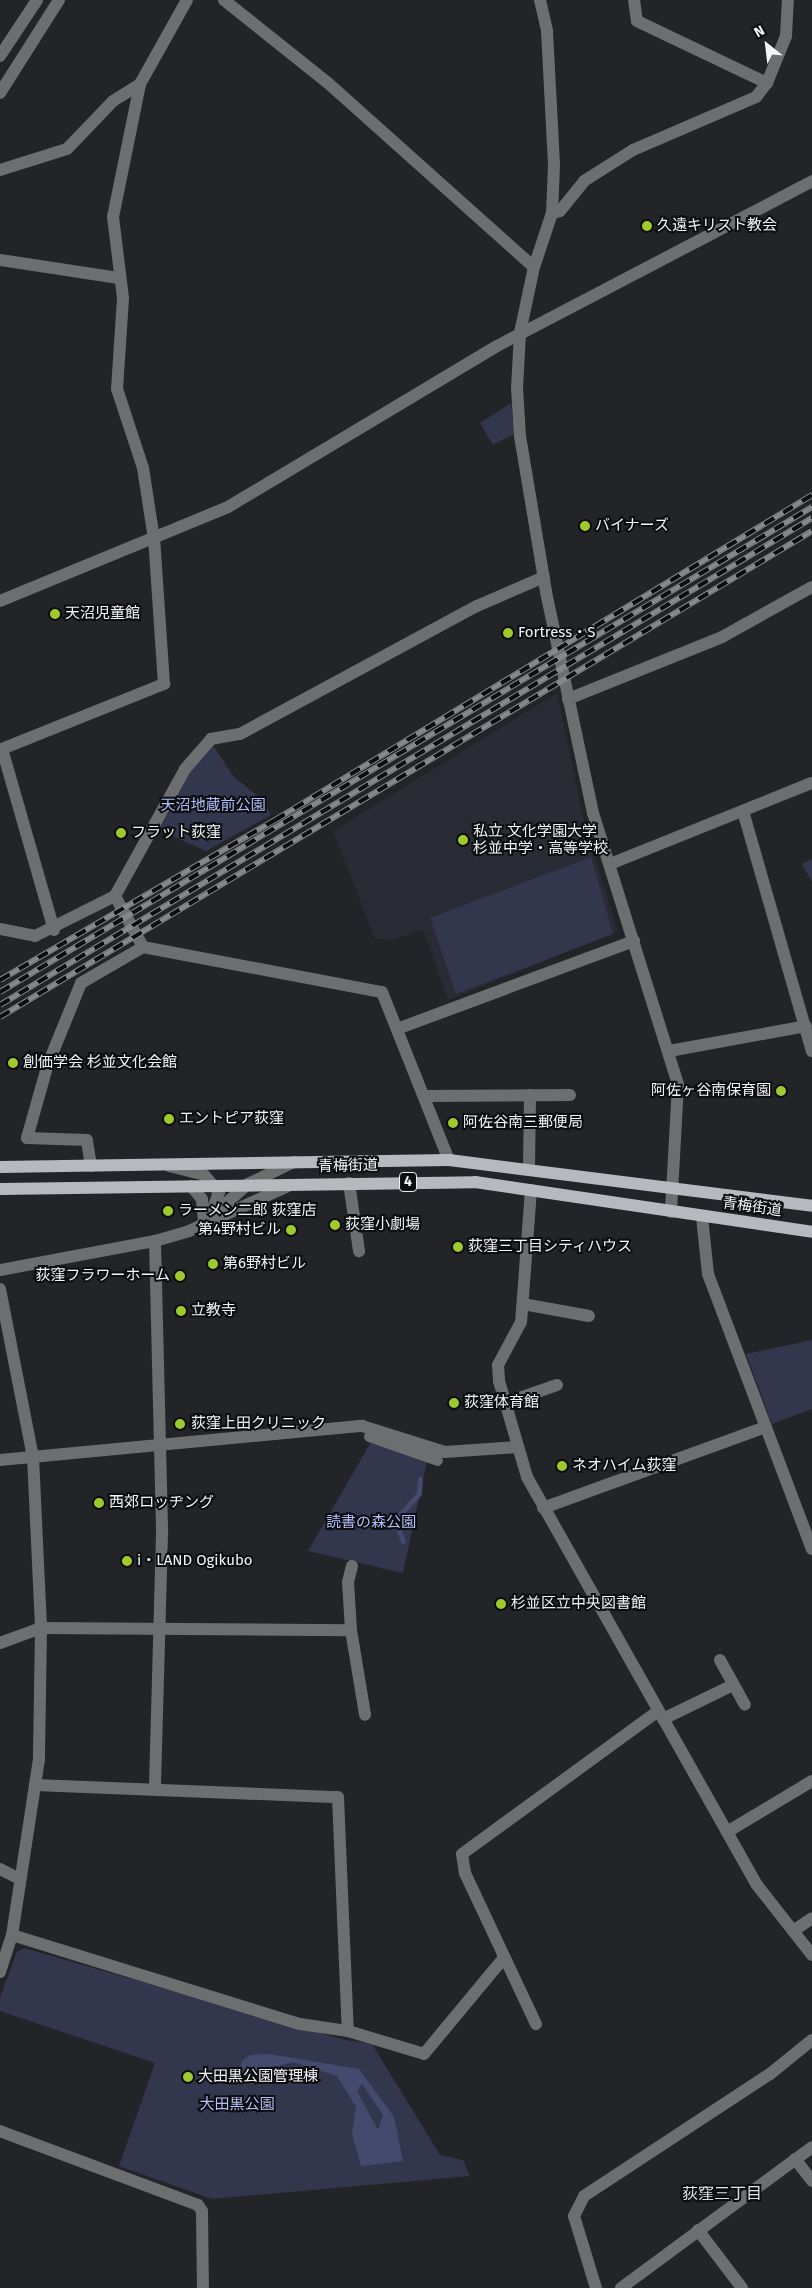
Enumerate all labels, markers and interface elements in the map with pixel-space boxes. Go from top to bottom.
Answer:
north arrow [742,20,792,70]
text: N [751,22,768,41]
place label: 久遠キリスト教会 [657,217,777,235]
marker: 久遠キリスト教会 [641,220,653,232]
place label: バイナーズ [595,517,670,535]
marker: バイナーズ [579,520,591,532]
place label: 天沼児童館 [65,605,140,623]
marker: 天沼児童館 [49,608,61,620]
place label: Fortress・S [518,624,595,642]
marker: Fortress・S [502,627,514,639]
park label: 天沼地蔵前公園 [161,797,265,815]
place label: 私立 文化学園大学 杉並中学・高等学校 [473,822,608,857]
place label: フラット荻窪 [131,824,221,842]
marker: フラット荻窪 [115,827,127,839]
marker: 私立 文化学園大学 杉並中学・高等学校 [457,834,469,846]
place label: 創価学会 杉並文化会館 [23,1054,177,1072]
marker: 創価学会 杉並文化会館 [7,1057,19,1069]
place label: 阿佐ヶ谷南保育園 [651,1082,771,1100]
marker: 阿佐ヶ谷南保育園 [775,1085,787,1097]
place label: エントピア荻窪 [179,1110,284,1128]
marker: エントピア荻窪 [163,1113,175,1125]
place label: 阿佐谷南三郵便局 [463,1114,583,1132]
marker: 阿佐谷南三郵便局 [447,1117,459,1129]
street label: 青梅街道 [318,1156,378,1176]
road number: 4 [398,1170,418,1194]
street label: 青梅街道 [721,1194,783,1220]
place label: ラーメン二郎 荻窪店 [178,1202,317,1220]
marker: ラーメン二郎 荻窪店 [162,1205,174,1217]
place label: 荻窪小劇場 [345,1216,420,1234]
marker: 荻窪小劇場 [329,1219,341,1231]
place label: 第4野村ビル [198,1221,281,1239]
marker: 第4野村ビル [285,1224,297,1236]
place label: 荻窪三丁目シティハウス [468,1238,633,1256]
marker: 荻窪三丁目シティハウス [452,1241,464,1253]
place label: 第6野村ビル [223,1255,306,1273]
marker: 第6野村ビル [207,1258,219,1270]
place label: 荻窪フラワーホーム [35,1267,170,1285]
marker: 荻窪フラワーホーム [174,1270,186,1282]
place label: 立教寺 [191,1302,236,1320]
marker: 立教寺 [175,1305,187,1317]
place label: 荻窪体育館 [464,1394,539,1412]
marker: 荻窪体育館 [448,1397,460,1409]
place label: 荻窪上田クリニック [191,1415,326,1433]
marker: 荻窪上田クリニック [173,1417,187,1431]
place label: ネオハイム荻窪 [572,1457,677,1475]
marker: ネオハイム荻窪 [556,1460,568,1472]
place label: 西郊ロッヂング [109,1494,214,1512]
marker: 西郊ロッヂング [93,1497,105,1509]
park label: 読書の森公園 [326,1514,416,1532]
place label: i・LAND Ogikubo [137,1552,253,1570]
marker: i・LAND Ogikubo [121,1555,133,1567]
place label: 杉並区立中央図書館 [511,1595,646,1613]
marker: 杉並区立中央図書館 [495,1598,507,1610]
place label: 大田黒公園管理棟 [198,2068,318,2086]
marker: 大田黒公園管理棟 [182,2071,194,2083]
park label: 大田黒公園 [200,2096,274,2114]
district label: 荻窪三丁目 [682,2184,762,2204]

